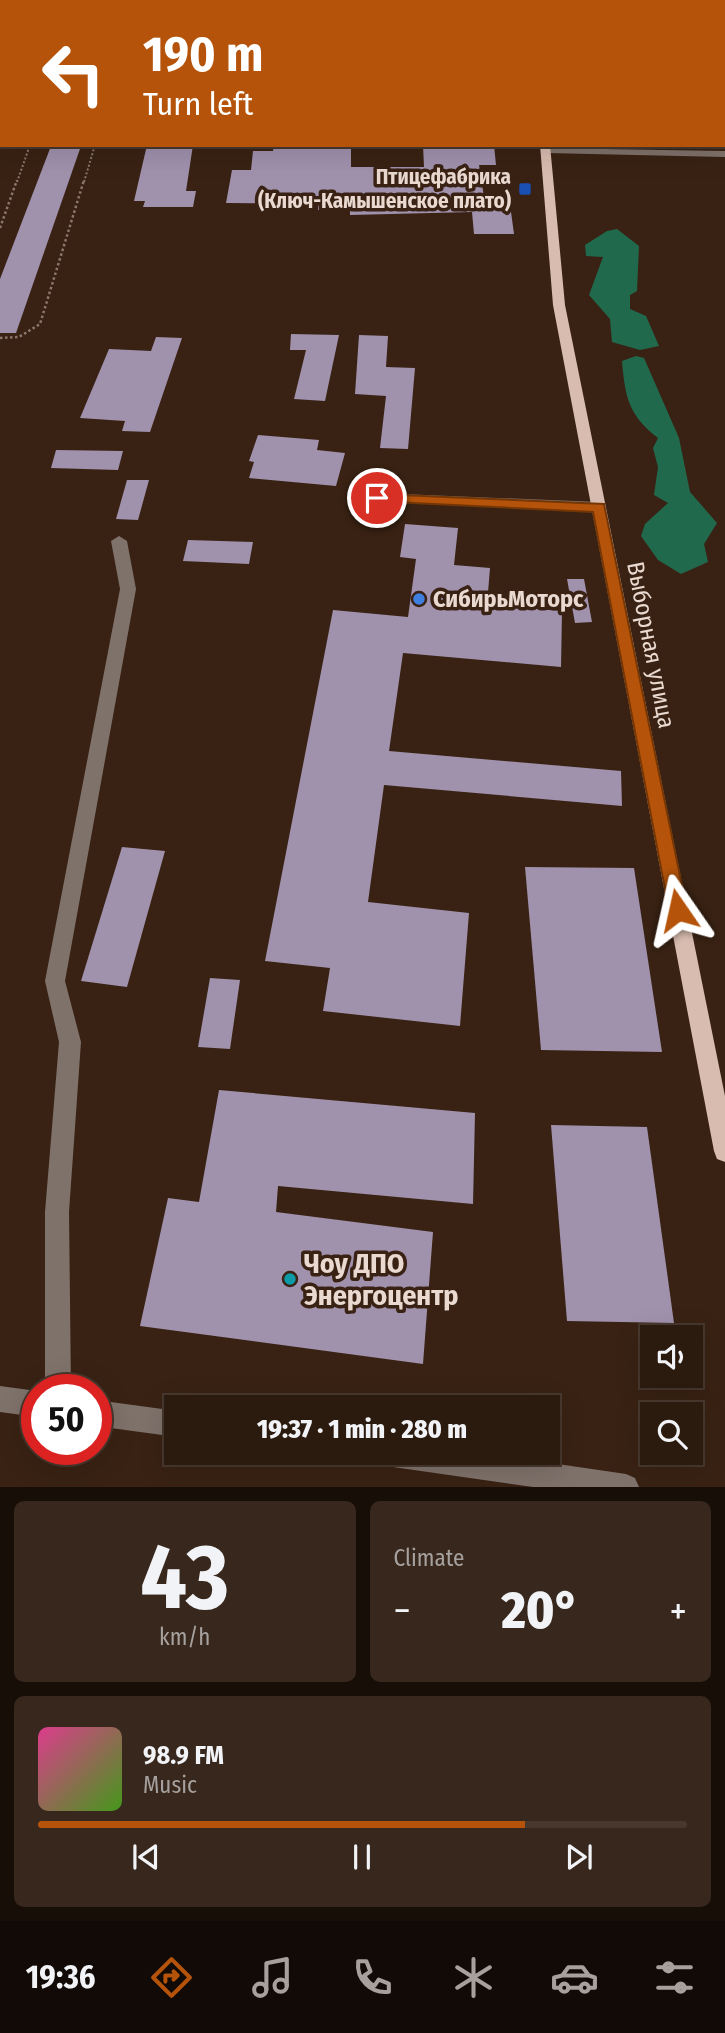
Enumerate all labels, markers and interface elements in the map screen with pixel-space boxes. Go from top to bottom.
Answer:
text: 190 m [143,25,263,84]
icon: left [28,28,119,119]
text: Turn left [143,85,253,123]
place label: Птицефабрика (Ключ-Камышенское плато) [258,164,511,214]
marker: Птицефабрика (Ключ-Камышенское плато) [517,181,533,197]
pin [347,468,407,528]
icon: arrive [358,479,396,517]
street label: Выборная улица [621,559,681,731]
place label: СибирьМоторс [433,585,584,613]
marker: СибирьМоторс [411,591,427,607]
position arrow [641,873,715,947]
place label: Чоу ДПО Энергоцентр [304,1247,458,1312]
marker: Чоу ДПО Энергоцентр [282,1271,298,1287]
map controls [640,1325,703,1465]
button: sound [640,1325,703,1388]
speed limit sign: 50 [21,1374,112,1465]
button: search [640,1402,703,1465]
text: 19:37 · 1 min · 280 m [257,1414,467,1445]
text: 43 [140,1523,229,1632]
text: Climate [394,1544,464,1572]
text: 20° [501,1579,579,1642]
text: − [394,1588,411,1634]
text: + [670,1588,687,1634]
text: km/h [159,1623,210,1651]
text: 98.9 FM [143,1740,224,1771]
text: Music [143,1771,197,1799]
icon: previous [127,1838,165,1876]
icon: pause [343,1838,381,1876]
icon: next [560,1838,598,1876]
icon: directions [147,1953,196,2002]
icon: music [248,1953,297,2002]
icon: phone [348,1953,397,2002]
icon: climate [449,1953,498,2002]
icon: car [550,1953,599,2002]
icon: filters [650,1953,699,2002]
text: 19:36 [26,1958,96,1996]

